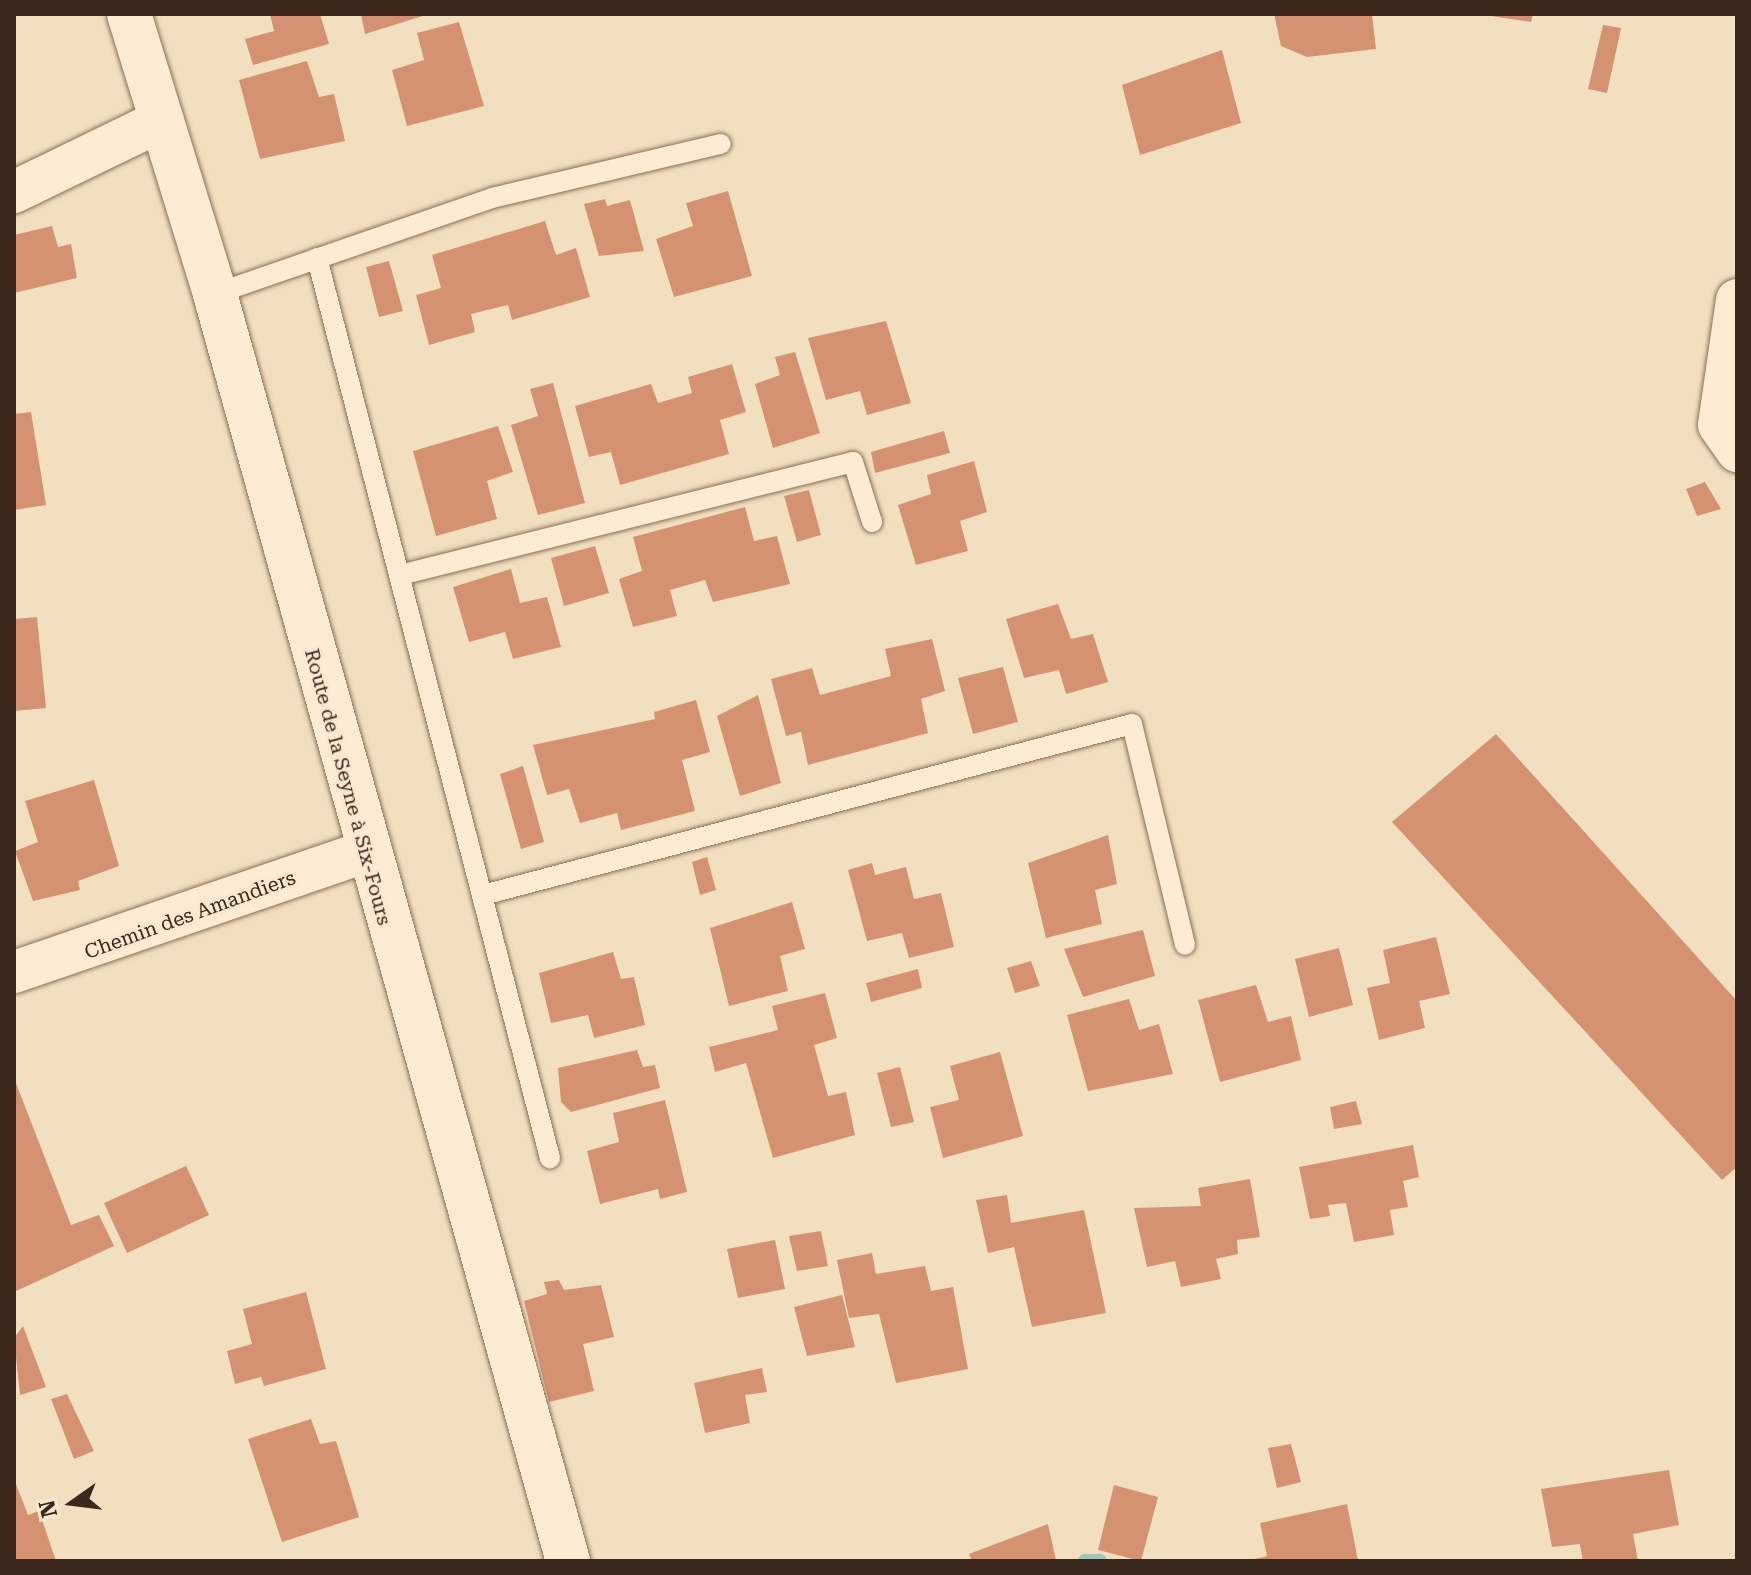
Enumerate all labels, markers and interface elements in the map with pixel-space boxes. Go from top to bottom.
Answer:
street label: Route de la Seyne à Six-Fours [299,646,397,928]
street label: Chemin des Amandiers [81,866,299,964]
north arrow [32,1463,112,1543]
text: N [34,1498,62,1520]

